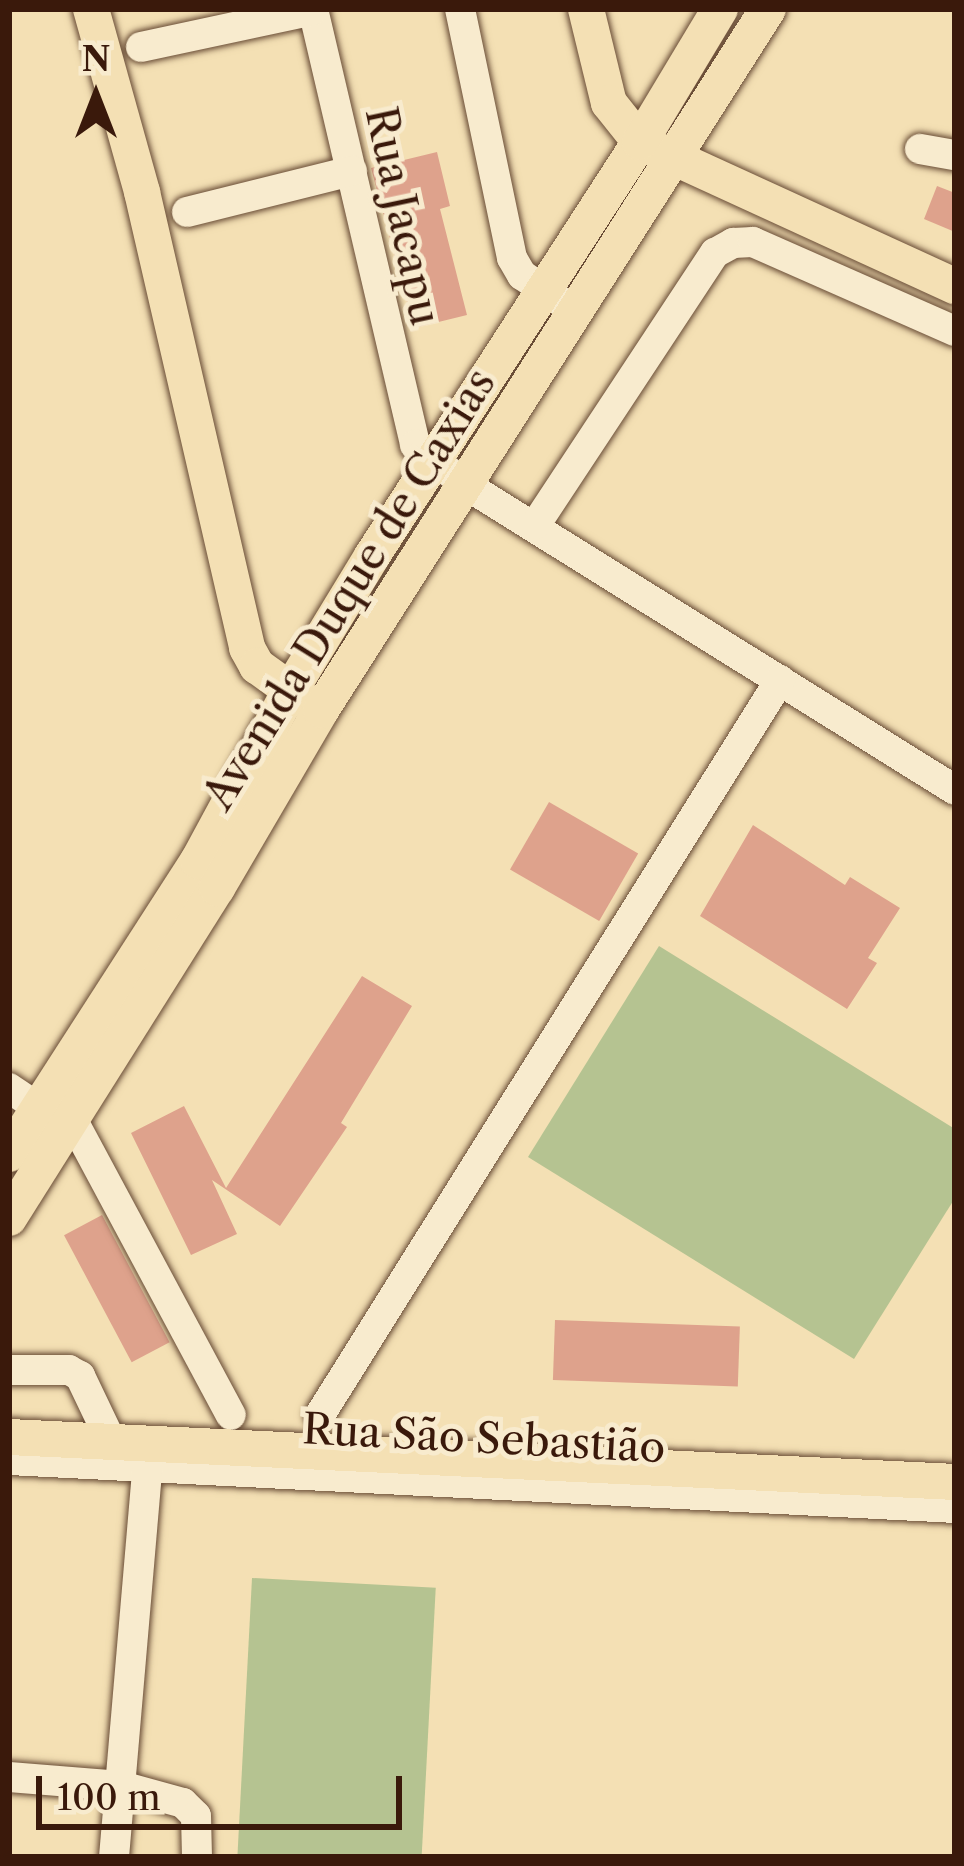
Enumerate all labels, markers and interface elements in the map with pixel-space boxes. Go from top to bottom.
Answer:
north arrow [36,36,156,156]
text: N [82,39,110,80]
street label: Rua Jacapu [355,102,451,330]
street label: Avenida Duque de Caxias [192,359,506,819]
street label: Rua São Sebastião [301,1403,667,1473]
scale bar [42,1752,408,1826]
text: 100 m [57,1775,161,1819]

